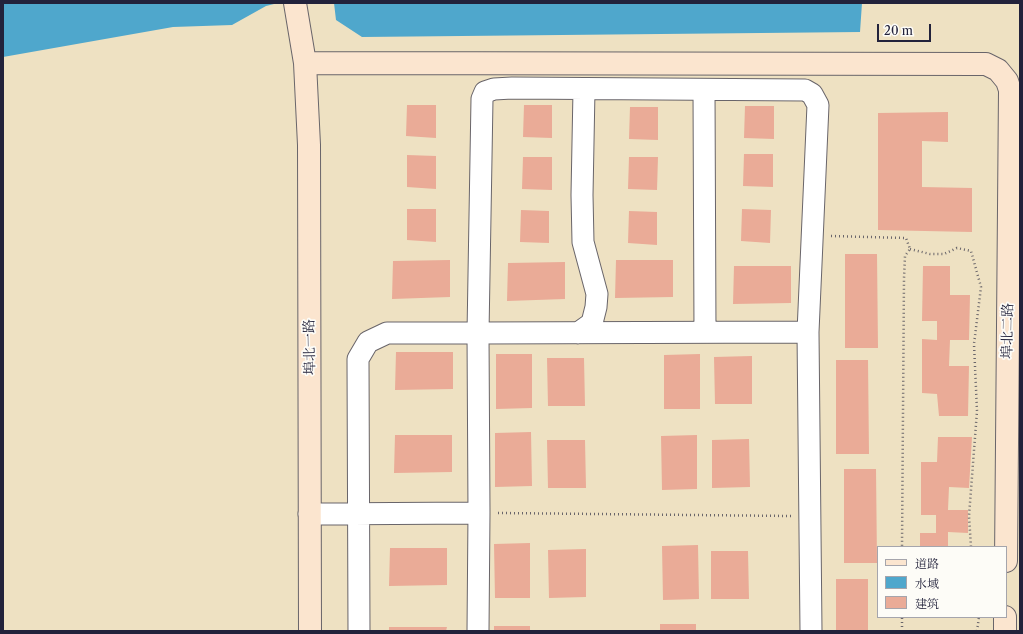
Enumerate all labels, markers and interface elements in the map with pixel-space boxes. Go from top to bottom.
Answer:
scale bar [879,16,933,42]
text: 20 m [884,23,913,38]
street label: 埠北二路 [999,303,1017,359]
street label: 埠北一路 [301,319,319,375]
legend [877,546,1007,618]
text: 道路 [915,556,939,571]
text: 水域 [915,576,939,591]
text: 建筑 [915,596,939,611]

